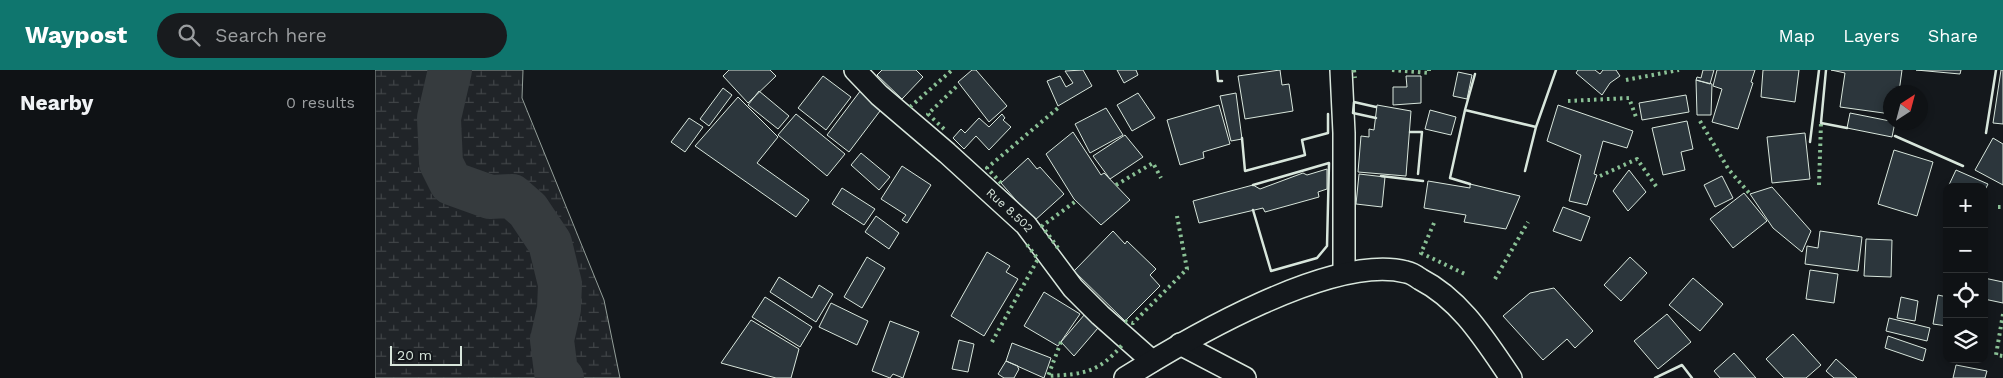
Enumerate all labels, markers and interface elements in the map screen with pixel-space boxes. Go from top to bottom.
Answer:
search box [157,13,507,58]
text: Waypost [25,21,127,49]
icon: search [175,21,203,49]
text: Search here [215,24,327,47]
text: Map [1778,25,1815,46]
text: Layers [1843,25,1900,46]
text: Share [1928,25,1978,46]
north arrow [1883,85,1928,130]
text: Nearby [20,90,93,115]
text: 0 results [286,93,355,112]
map controls [1943,183,1988,363]
button: + [1943,183,1988,228]
street label: Rue 8.502 [984,185,1036,235]
button: − [1943,228,1988,273]
button: locate [1943,273,1988,318]
button: layers [1943,318,1988,363]
scale bar [390,343,463,366]
text: 20 m [397,347,432,363]

